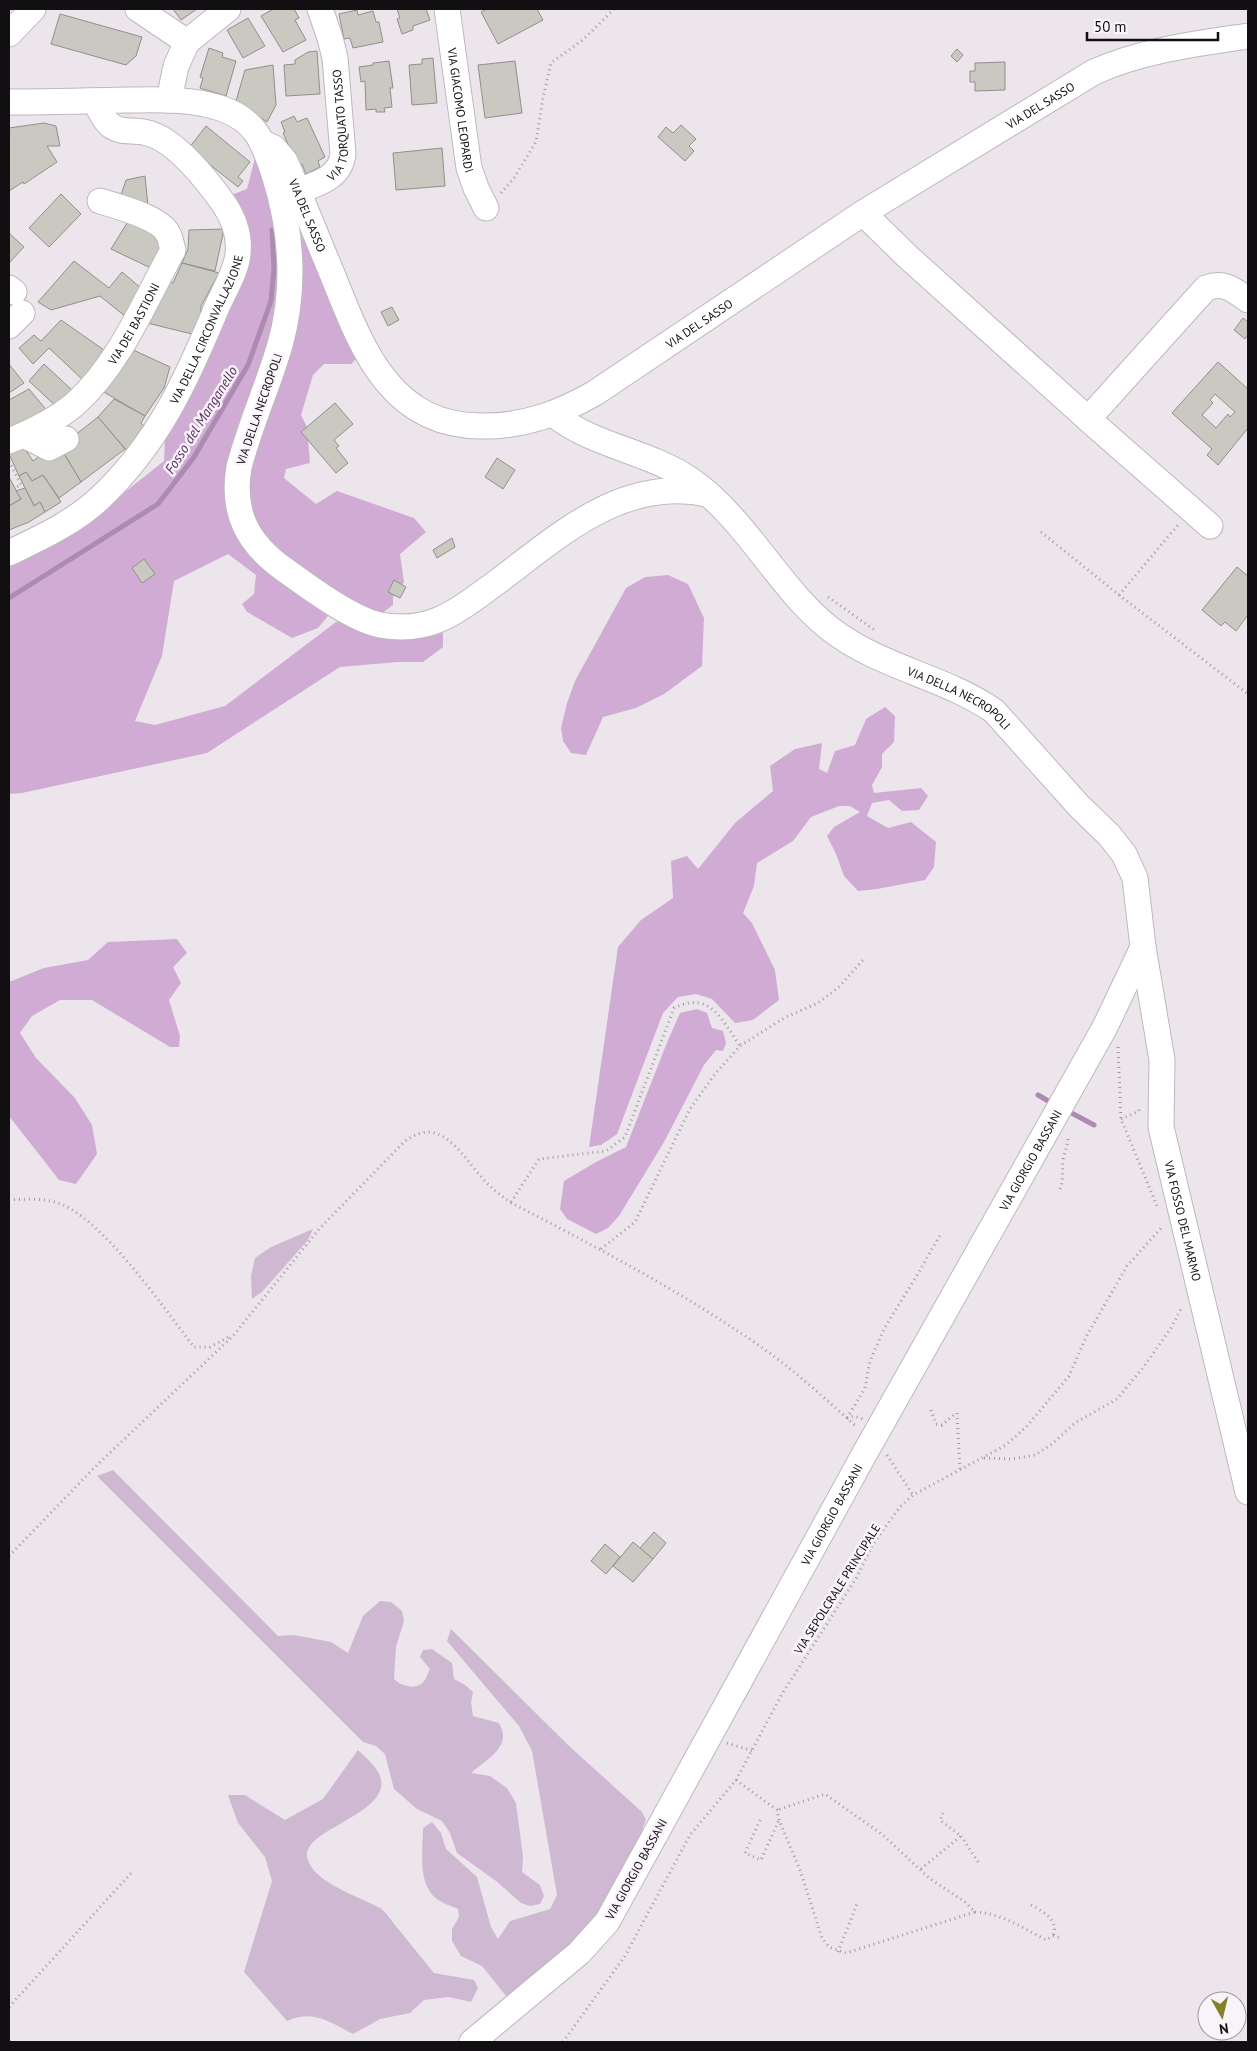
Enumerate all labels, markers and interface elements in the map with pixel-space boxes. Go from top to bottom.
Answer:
scale bar [1087,10,1218,42]
text: 50 m [1094,17,1127,36]
street label: VIA GIACOMO LEOPARDI [445,46,478,175]
street label: VIA TORQUATO TASSO [323,69,351,185]
street label: VIA DEL SASSO [1002,78,1077,132]
street label: VIA DEL SASSO [286,176,330,254]
street label: VIA DELLA CIRCONVALLAZIONE [166,254,245,407]
street label: VIA DEI BASTIONI [104,280,162,368]
street label: VIA DEL SASSO [662,295,735,352]
street label: VIA DELLA NECROPOLI [233,351,285,468]
water label: Fosso del Manganello [161,363,241,477]
street label: VIA DELLA NECROPOLI [904,663,1014,732]
street label: VIA GIORGIO BASSANI [995,1107,1064,1214]
street label: VIA FOSSO DEL MARMO [1162,1158,1205,1283]
street label: VIA GIORGIO BASSANI [797,1461,865,1568]
street label: VIA SEPOLCRALE PRINCIPALE [790,1521,883,1658]
street label: VIA GIORGIO BASSANI [601,1816,670,1923]
north arrow [1197,1991,1247,2041]
text: N [1218,2019,1230,2038]

